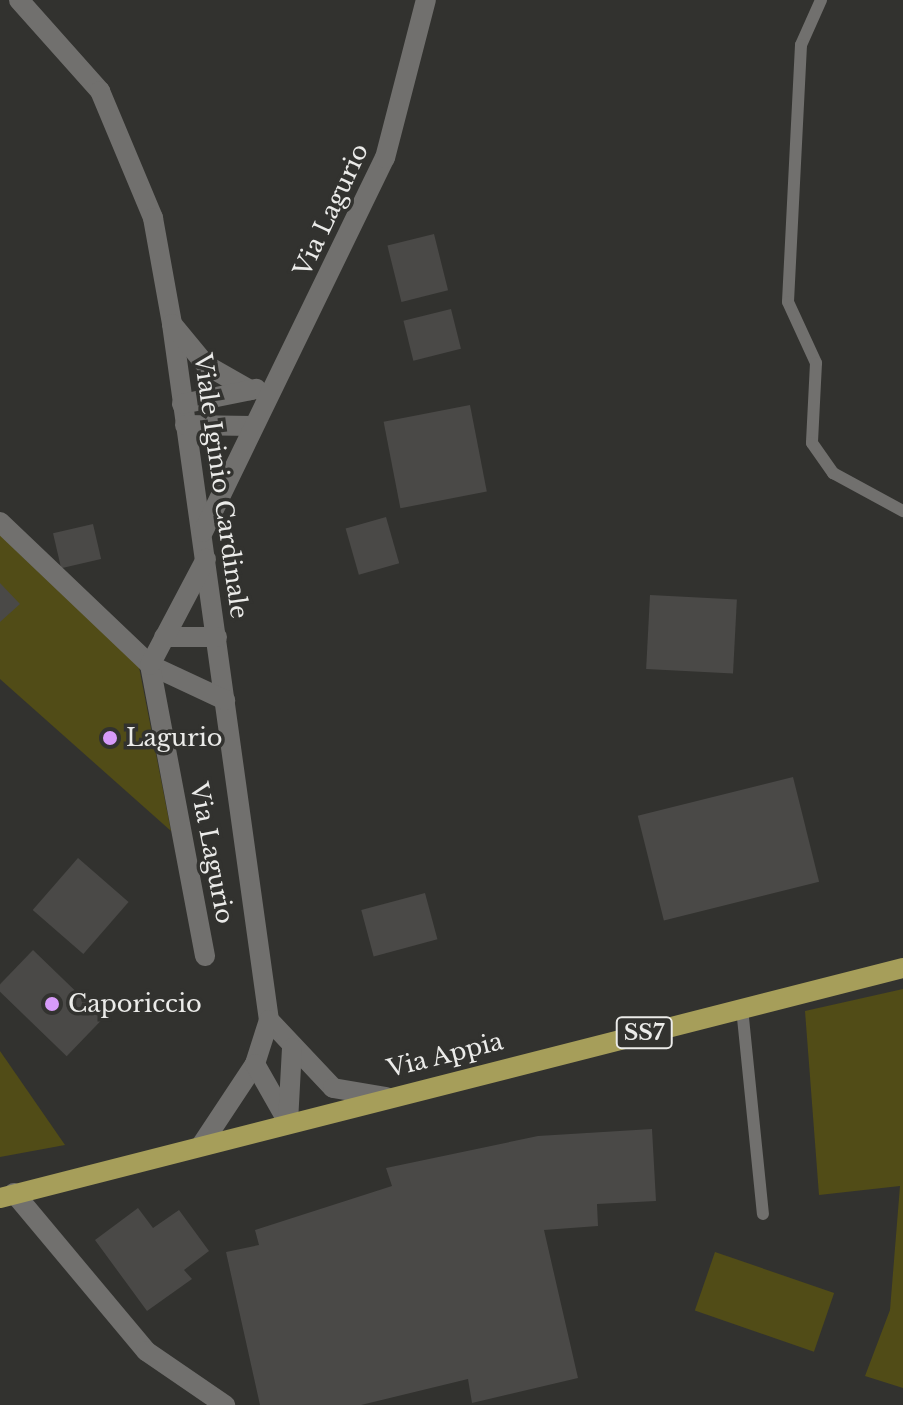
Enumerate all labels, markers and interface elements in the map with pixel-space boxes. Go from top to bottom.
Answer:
street label: Via Lagurio [288,139,374,281]
street label: Viale Iginio Cardinale [188,352,254,620]
place label: Lagurio [126,724,223,752]
marker: Lagurio [101,729,119,747]
street label: Via Lagurio [184,780,240,926]
place label: Caporiccio [68,990,202,1018]
marker: Caporiccio [43,995,61,1013]
road number: SS7 [614,1015,674,1051]
street label: Via Appia [384,1027,506,1083]

